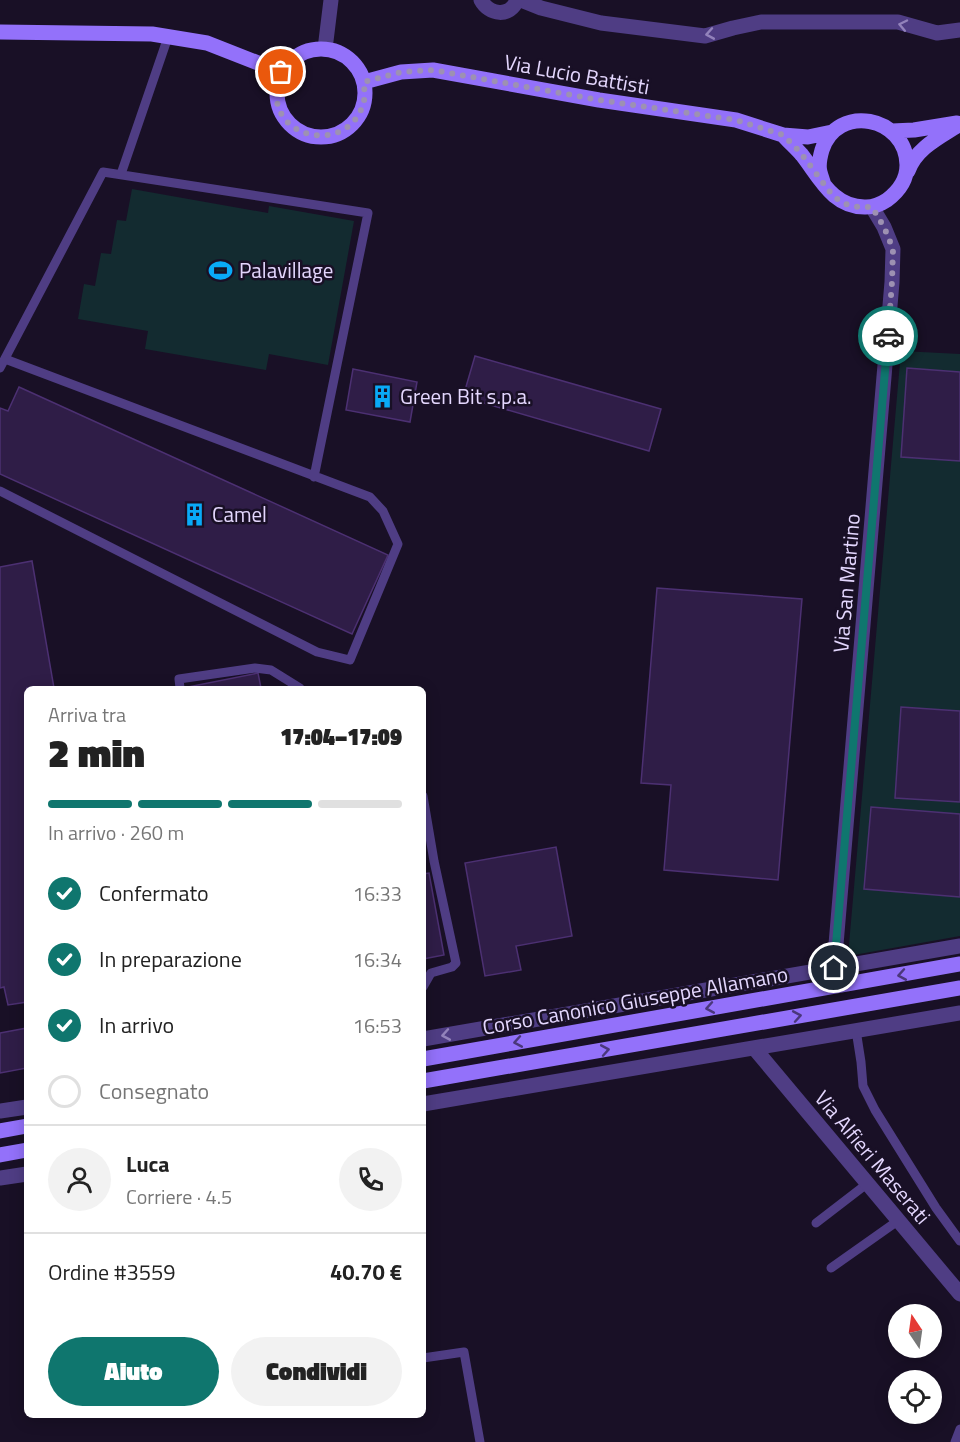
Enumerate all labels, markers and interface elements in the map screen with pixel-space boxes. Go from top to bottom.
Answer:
one-way arrow [898,19,908,32]
one-way arrow [705,27,715,40]
street label: Via Lucio Battisti [502,45,652,103]
pin [255,46,306,97]
icon: bag [264,55,297,88]
place label: Palavillage [239,254,333,286]
sports icon: Palavillage [208,257,234,283]
courier [858,306,918,366]
icon: car [872,320,905,353]
place label: Green Bit s.p.a. [400,380,532,412]
building icon: Green Bit s.p.a. [369,383,395,409]
place label: Camel [212,498,267,530]
building icon: Camel [181,501,207,527]
street label: Via San Martino [824,512,868,654]
text: Arriva tra [48,699,126,730]
text: 17:04–17:09 [280,720,402,754]
text: 2 min [48,723,145,782]
text: In arrivo · 260 m [48,817,184,848]
text: Confermato [99,876,209,910]
icon: check [48,877,81,910]
text: 16:33 [353,878,402,909]
text: In preparazione [99,942,242,976]
pin [808,942,859,993]
icon: check [48,943,81,976]
text: 16:34 [353,944,402,975]
icon: home [817,951,850,984]
street label: Corso Canonico Giuseppe Allamano [480,957,790,1043]
one-way arrow [898,968,907,980]
one-way arrow [706,1001,716,1014]
text: In arrivo [99,1008,174,1042]
icon: check [48,1009,81,1042]
text: 16:53 [353,1010,402,1041]
one-way arrow [792,1010,802,1023]
one-way arrow [441,1028,450,1040]
one-way arrow [514,1035,524,1048]
one-way arrow [599,1044,609,1057]
text: Consegnato [99,1074,209,1108]
street label: Via Alfieri Maserati [807,1083,939,1231]
text: Luca [126,1147,170,1181]
button: person [48,1148,111,1211]
button: phone [339,1148,402,1211]
text: Corriere · 4.5 [126,1181,232,1212]
text: Ordine #3559 [48,1255,176,1289]
text: 40.70 € [330,1255,402,1289]
north arrow [888,1304,942,1358]
map controls [888,1304,942,1424]
button: Aiuto [48,1337,219,1406]
button: Condividi [231,1337,402,1406]
button: locate [888,1370,942,1424]

